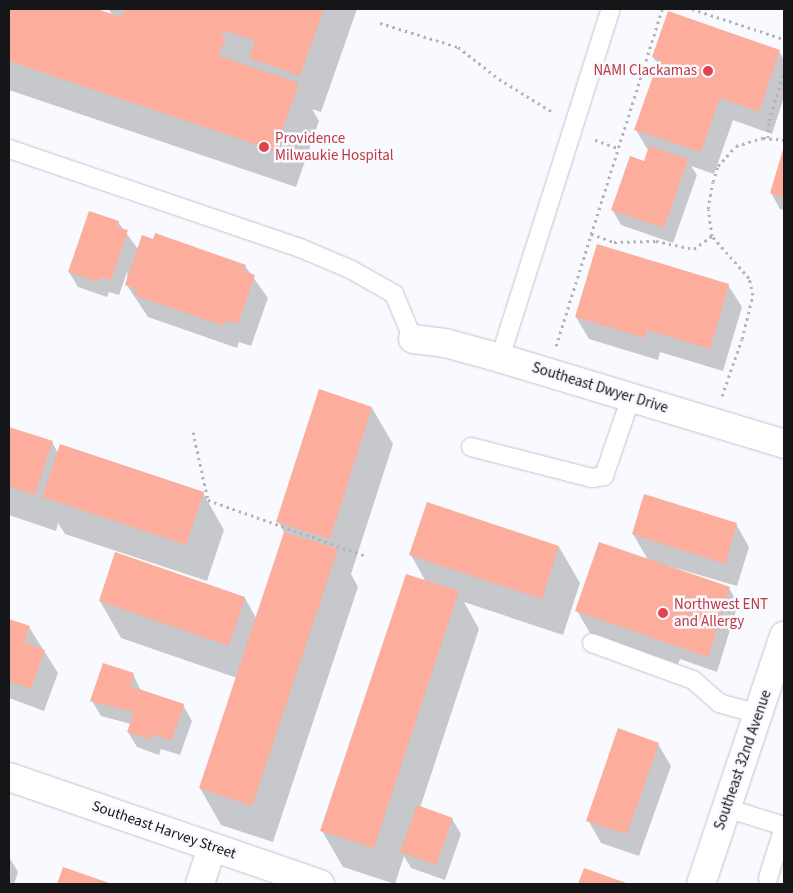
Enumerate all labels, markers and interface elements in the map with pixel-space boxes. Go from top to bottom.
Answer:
place label: NAMI Clackamas [593,62,697,80]
marker: NAMI Clackamas [701,64,715,78]
place label: Providence Milwaukie Hospital [275,129,394,164]
marker: Providence Milwaukie Hospital [257,140,271,154]
street label: Southeast Dwyer Drive [530,359,670,417]
place label: Northwest ENT and Allergy [674,595,768,630]
marker: Northwest ENT and Allergy [656,606,670,620]
street label: Southeast 32nd Avenue [711,688,775,832]
street label: Southeast Harvey Street [90,797,238,863]

